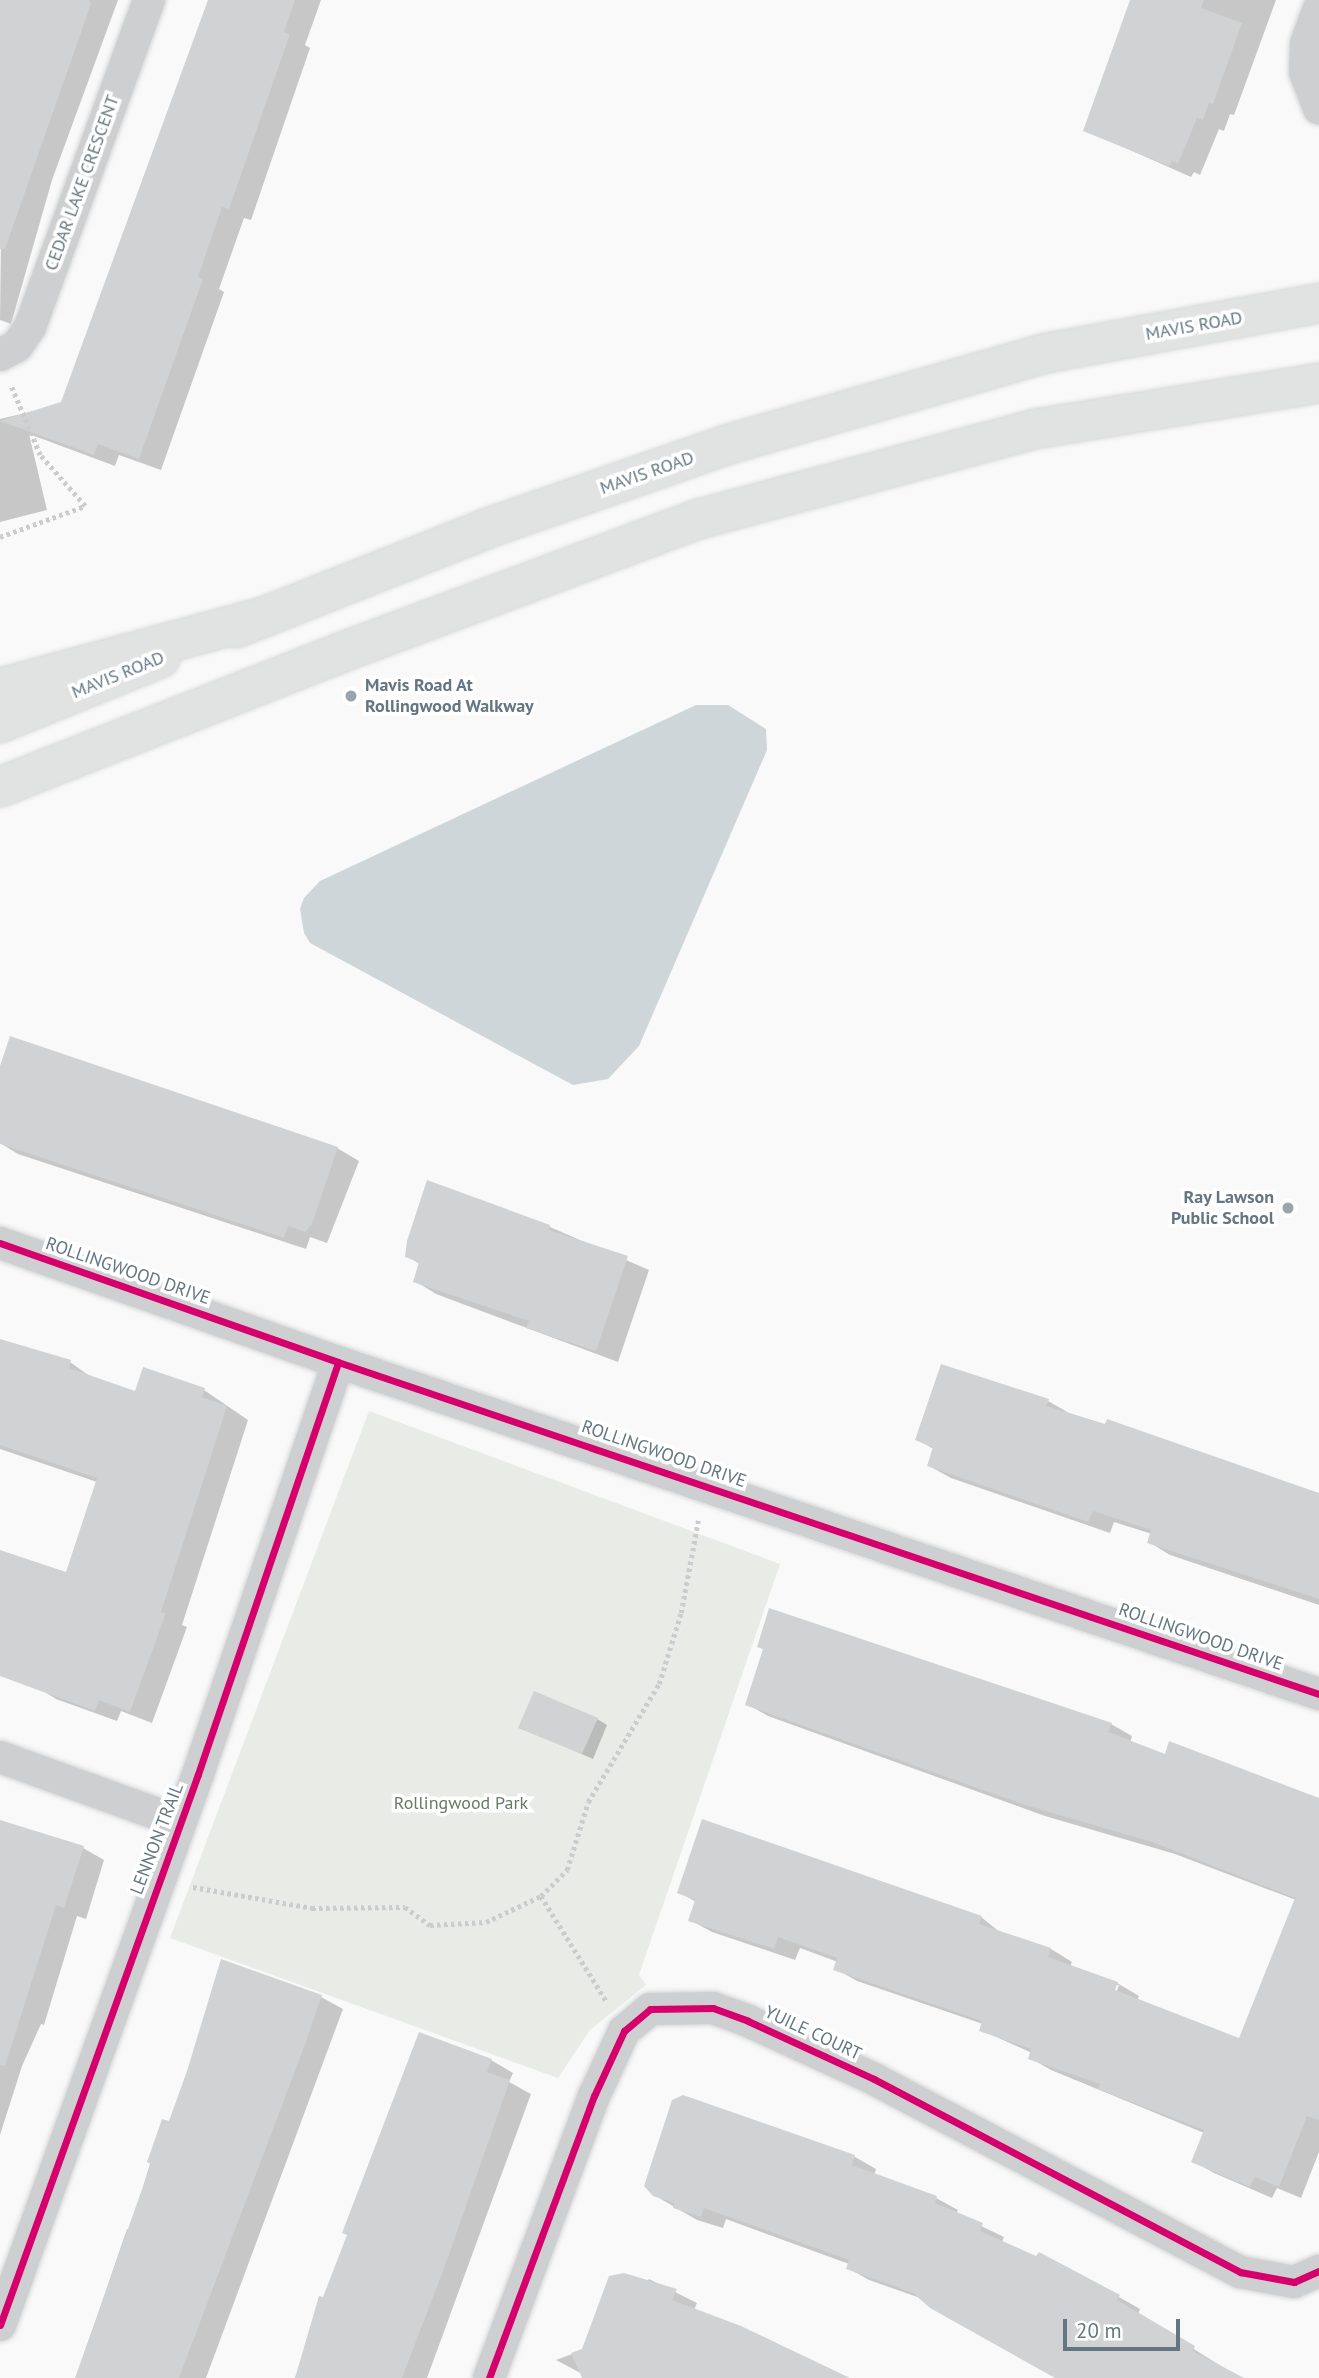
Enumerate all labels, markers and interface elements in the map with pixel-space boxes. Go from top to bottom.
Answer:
street label: CEDAR LAKE CRESCENT [40,92,124,274]
street label: MAVIS ROAD [1144,307,1244,345]
street label: MAVIS ROAD [597,447,697,499]
street label: MAVIS ROAD [69,647,167,703]
place label: Mavis Road At Rollingwood Walkway [365,675,534,718]
marker: Mavis Road At Rollingwood Walkway [343,688,359,704]
place label: Ray Lawson Public School [1171,1187,1274,1230]
marker: Ray Lawson Public School [1280,1200,1296,1216]
street label: ROLLINGWOOD DRIVE [43,1233,213,1309]
street label: ROLLINGWOOD DRIVE [579,1416,749,1492]
street label: ROLLINGWOOD DRIVE [1116,1599,1286,1675]
street label: LENNON TRAIL [126,1780,188,1898]
park label: Rollingwood Park [394,1792,528,1814]
street label: YUILE COURT [761,2001,865,2065]
scale bar [1067,2304,1184,2348]
text: 20 m [1076,2317,1122,2344]

